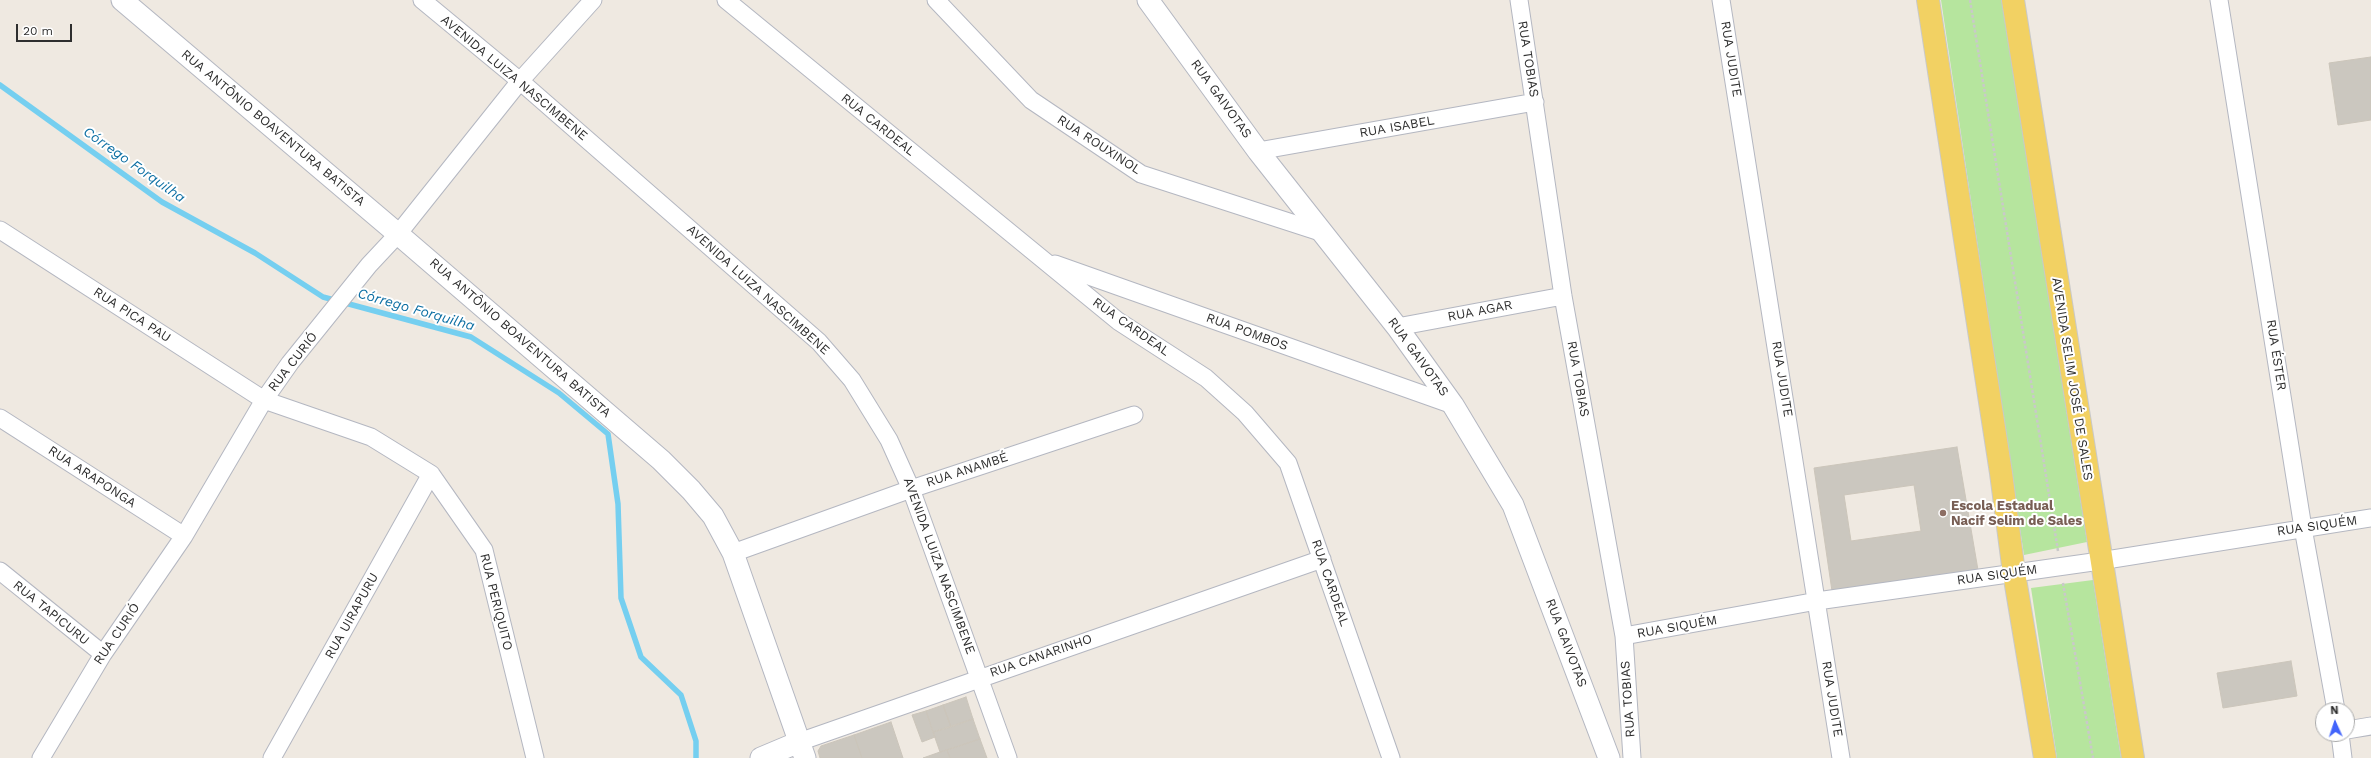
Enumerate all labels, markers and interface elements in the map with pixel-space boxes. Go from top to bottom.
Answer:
street label: AVENIDA LUIZA NASCIMBENE [437,12,591,144]
scale bar [18,16,74,42]
street label: RUA TOBIAS [1514,20,1542,98]
street label: RUA JUDITE [1717,20,1745,98]
text: 20 m [23,24,53,38]
street label: RUA ANTÔNIO BOAVENTURA BATISTA [178,47,368,209]
street label: RUA GAIVOTAS [1187,57,1255,141]
street label: RUA CARDEAL [838,90,918,160]
street label: RUA ROUXINOL [1054,112,1144,178]
street label: RUA ISABEL [1358,113,1436,141]
water label: Córrego Forquilha [80,123,188,207]
street label: AVENIDA LUIZA NASCIMBENE [683,222,833,358]
street label: RUA ANTÔNIO BOAVENTURA BATISTA [426,255,614,421]
street label: AVENIDA SELIM JOSÉ DE SALES [2048,276,2096,482]
street label: RUA PICA PAU [90,284,174,346]
water label: Córrego Forquilha [356,285,476,335]
street label: RUA CARDEAL [1089,295,1173,359]
street label: RUA AGAR [1446,297,1514,325]
street label: RUA POMBOS [1204,310,1290,354]
street label: RUA GAIVOTAS [1384,315,1452,399]
street label: RUA ÉSTER [2263,318,2289,392]
street label: RUA CURIÓ [265,329,321,395]
street label: RUA TOBIAS [1564,340,1592,418]
street label: RUA JUDITE [1768,340,1796,418]
street label: RUA ARAPONGA [45,443,139,511]
street label: RUA ANAMBÉ [924,449,1010,491]
street label: AVENIDA LUIZA NASCIMBENE [900,476,978,656]
place label: Escola Estadual Nacif Selim de Sales [1951,498,2082,529]
marker: Escola Estadual Nacif Selim de Sales [1938,508,1948,518]
street label: RUA SIQUÉM [2276,513,2358,539]
street label: RUA CARDEAL [1308,538,1352,628]
street label: RUA PERIQUITO [476,552,516,652]
street label: RUA SIQUÉM [1956,562,2038,588]
street label: RUA UIRAPURU [322,570,382,662]
street label: RUA TAPICURU [10,577,92,649]
street label: RUA GAIVOTAS [1542,597,1590,689]
street label: RUA CURIÓ [91,600,143,668]
street label: RUA SIQUÉM [1636,612,1718,642]
street label: RUA CANARINHO [988,631,1094,681]
street label: RUA TOBIAS [1618,660,1638,738]
street label: RUA JUDITE [1818,660,1846,738]
north arrow [2315,702,2355,742]
text: N [2330,704,2339,717]

